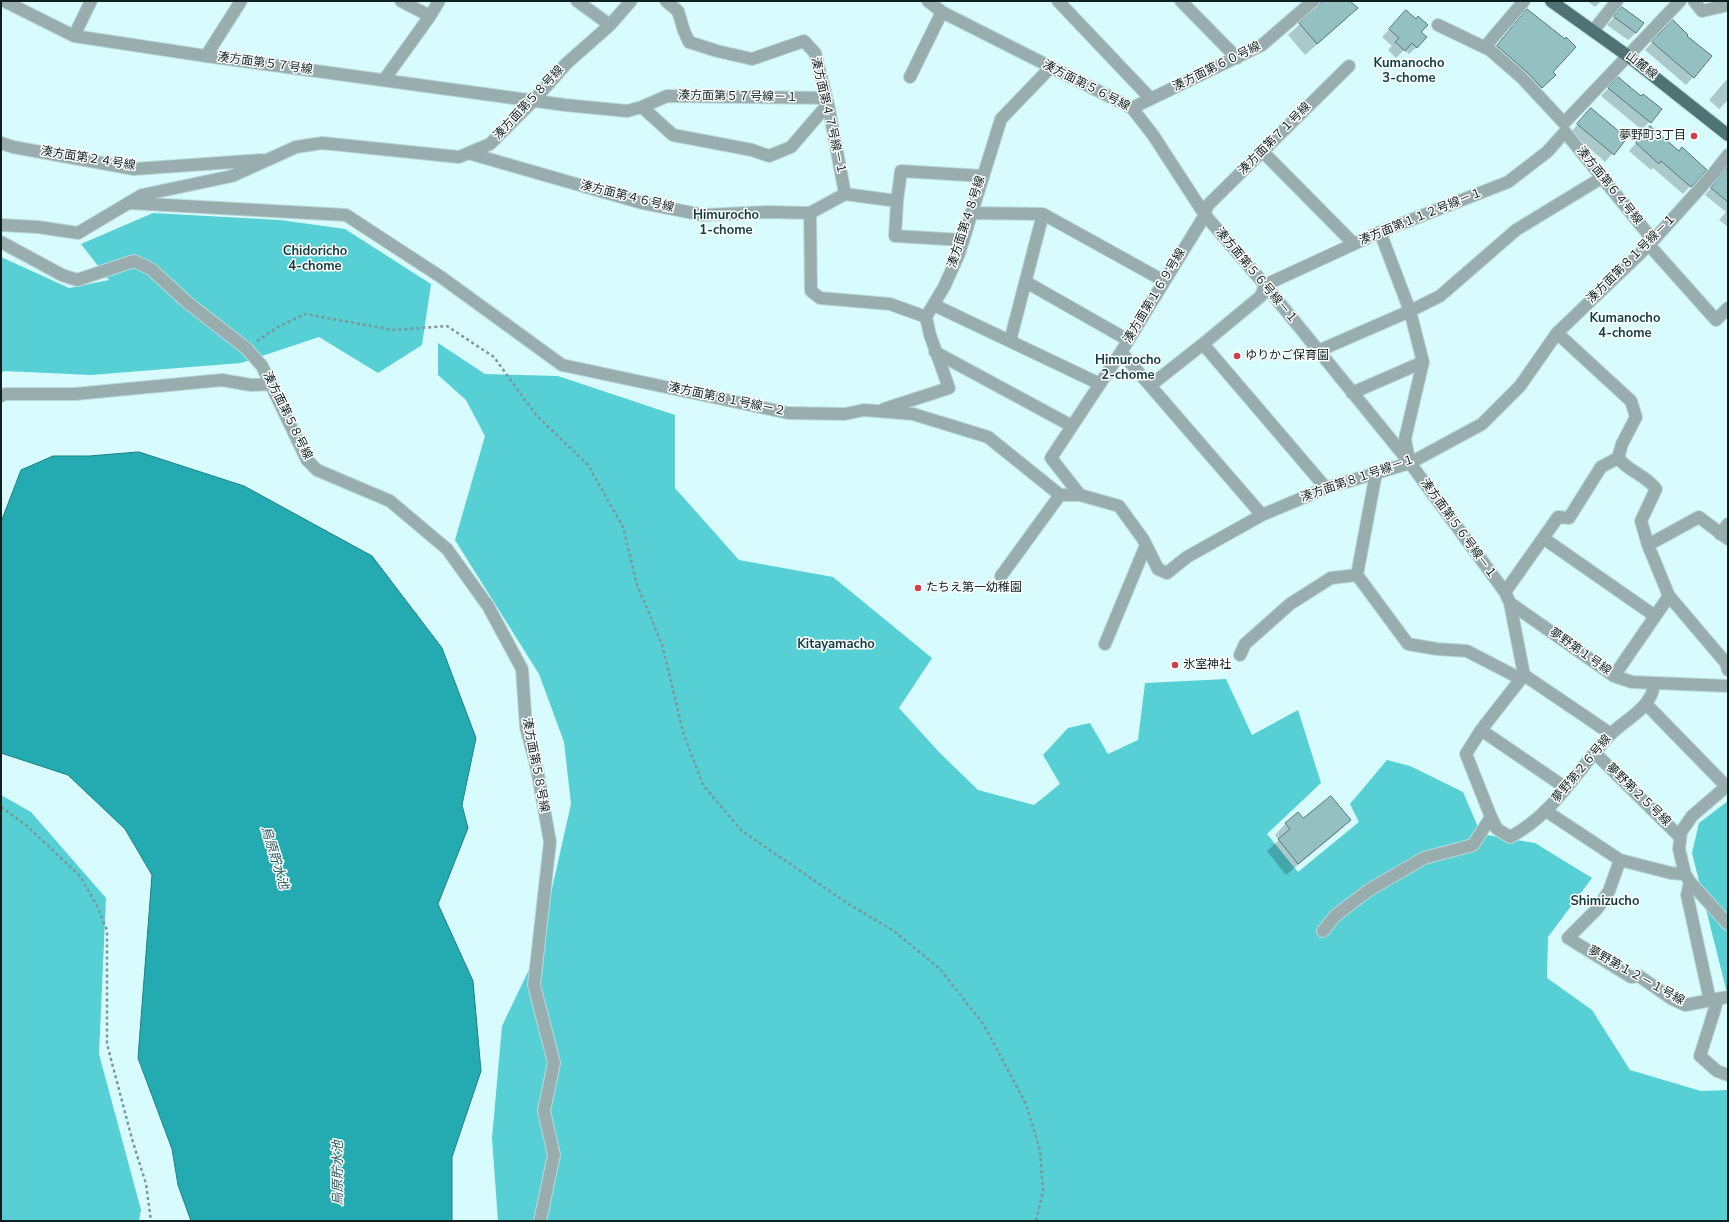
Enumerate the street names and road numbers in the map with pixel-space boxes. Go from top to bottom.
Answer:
street label: 湊方面第６０号線 [1171,39,1263,95]
street label: 山麓線 [1622,49,1660,83]
street label: 湊方面第５７号線 [216,50,314,78]
street label: 湊方面第４７号線－１ [807,56,849,176]
street label: 湊方面第５６号線 [1040,58,1132,114]
street label: 湊方面第５８号線 [491,63,567,143]
street label: 湊方面第５７号線－１ [678,89,798,105]
street label: 湊方面第７１号線 [1236,100,1314,178]
street label: 湊方面第２４号線 [39,144,137,174]
street label: 湊方面第６４号線 [1573,144,1645,228]
street label: 湊方面第４８号線 [945,174,989,270]
street label: 湊方面第４６号線 [579,178,675,216]
street label: 湊方面第１１２号線－１ [1357,186,1485,248]
street label: 湊方面第８１号線－１ [1584,211,1680,307]
street label: 湊方面第５６号線－１ [1212,225,1300,327]
street label: 湊方面第１６９号線 [1121,246,1189,346]
street label: 湊方面第５８号線 [259,370,315,462]
street label: 湊方面第８１号線－２ [667,380,787,420]
street label: 湊方面第８１号線－１ [1299,453,1417,505]
street label: 湊方面第５６号線－１ [1417,476,1499,582]
street label: 夢野第１号線 [1546,625,1614,679]
street label: 湊方面第５８号線 [519,717,551,813]
street label: 夢野第２６号線 [1549,732,1615,806]
street label: 夢野第２５号線 [1603,761,1673,829]
street label: 夢野第１２－１号線 [1585,944,1687,1008]

